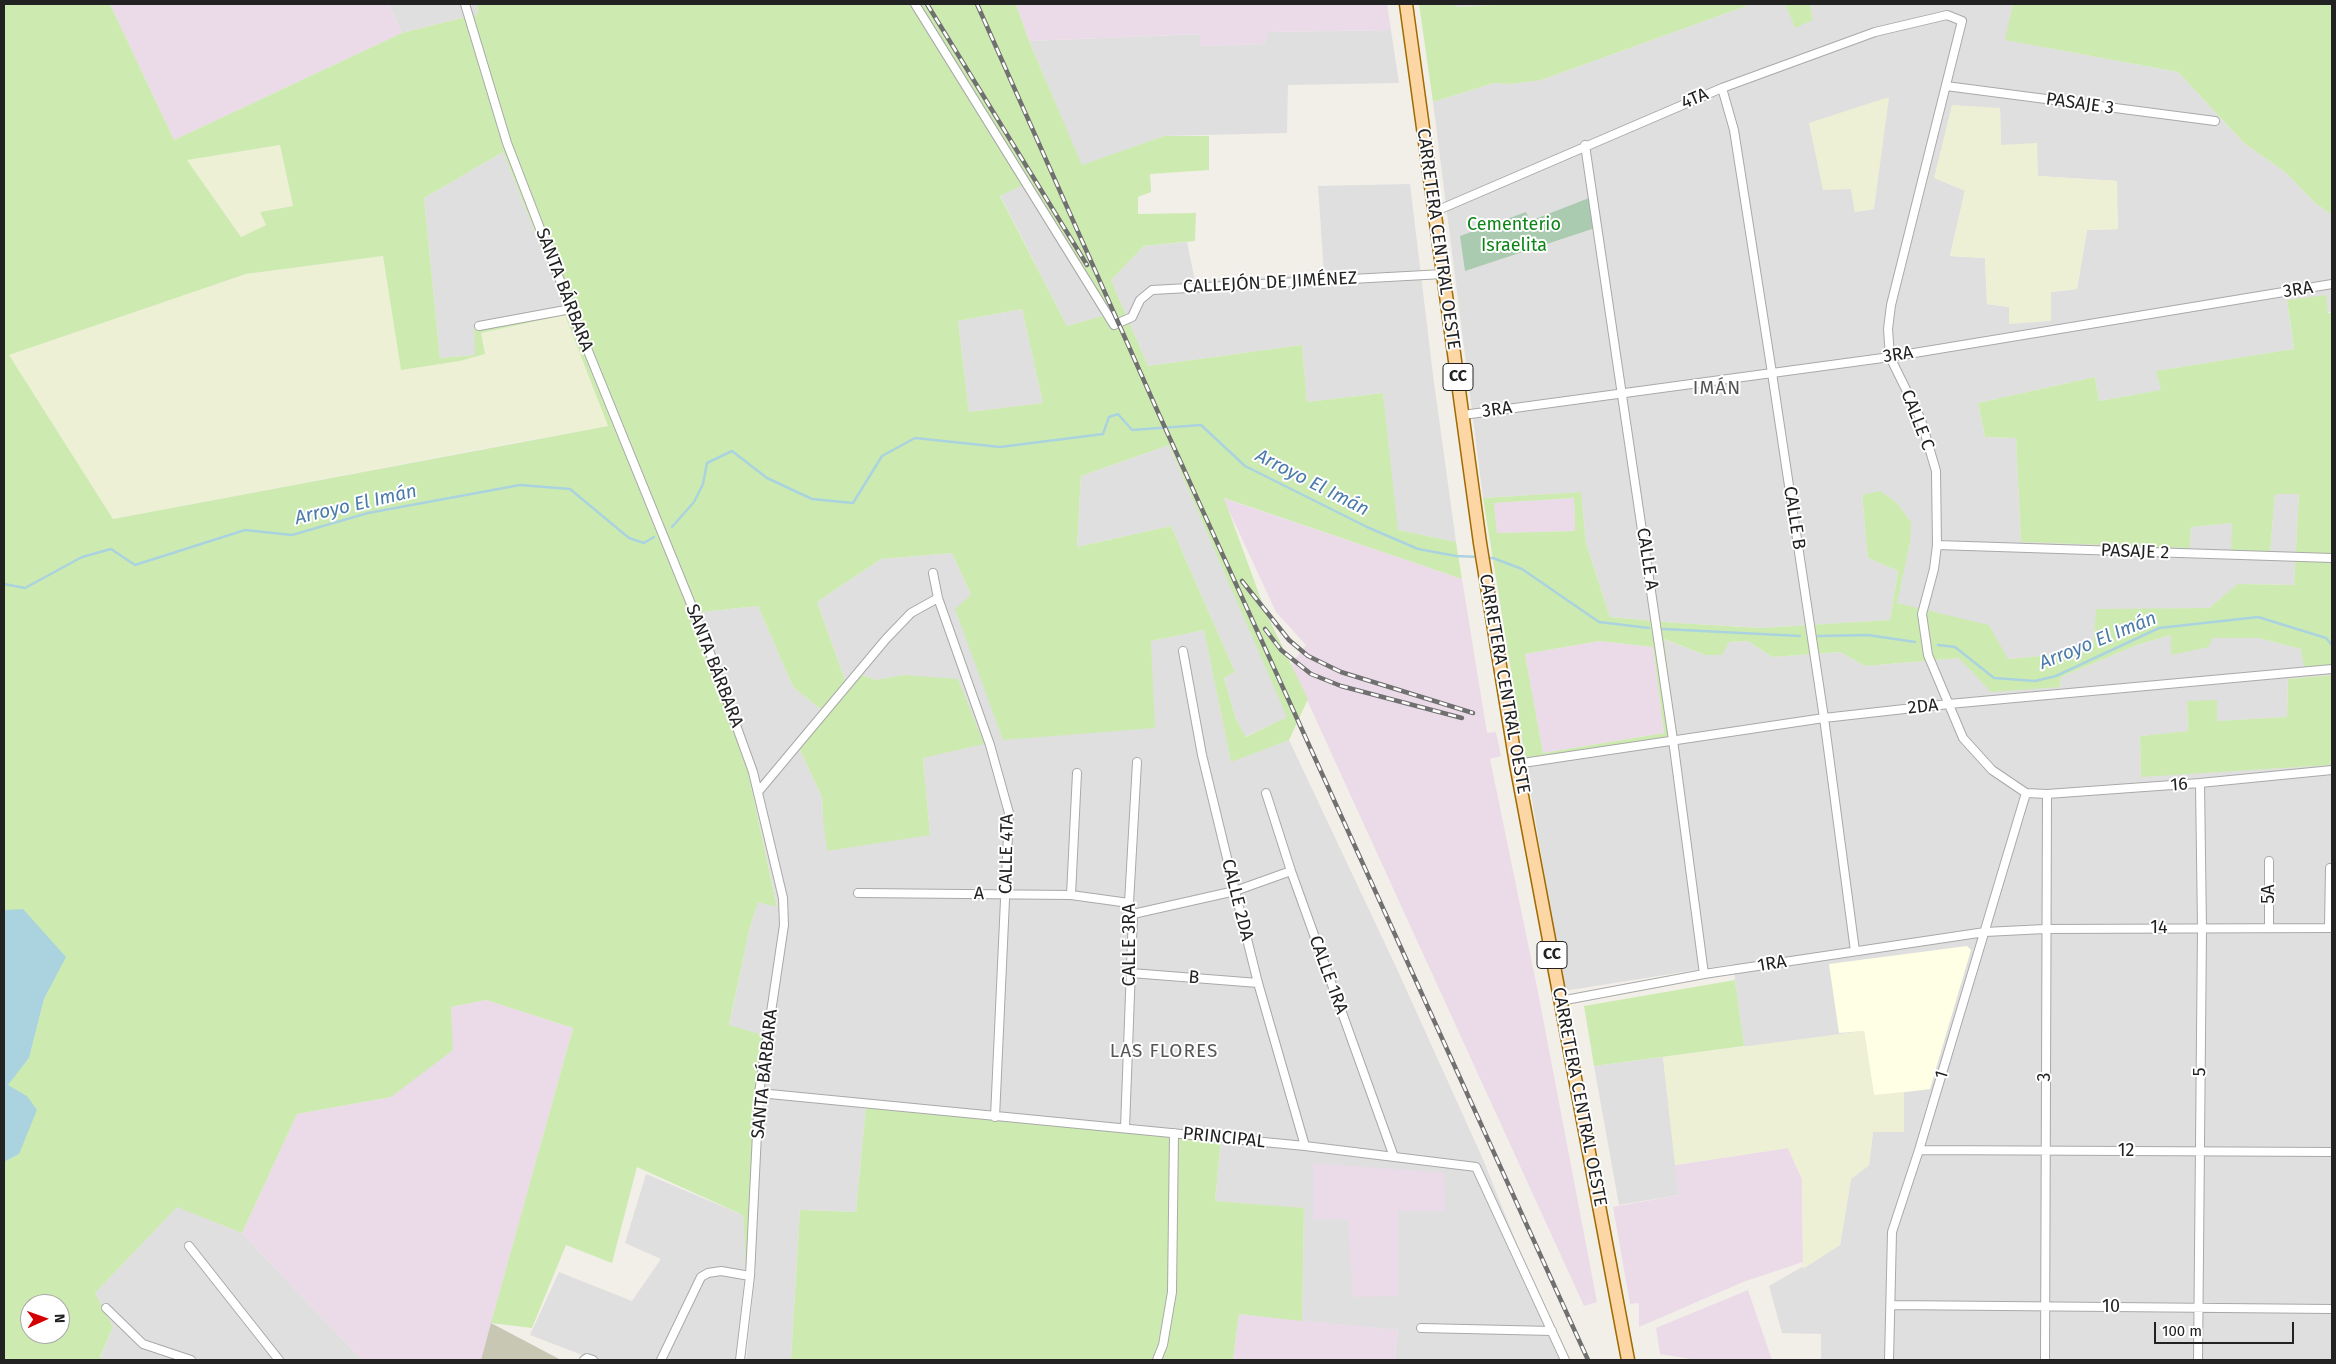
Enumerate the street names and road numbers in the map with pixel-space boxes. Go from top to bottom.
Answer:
street label: 4TA [1678,84,1712,114]
street label: PASAJE 3 [2045,89,2115,119]
street label: CARRETERA CENTRAL OESTE [1412,127,1464,351]
street label: SANTA BÁRBARA [531,225,597,355]
street label: CALLEJÓN DE JIMÉNEZ [1182,268,1358,298]
street label: 3RA [2281,277,2315,303]
street label: 3RA [1881,342,1915,368]
road number: CC [1443,364,1473,391]
street label: CALLE C [1896,387,1938,453]
street label: 3RA [1481,397,1513,423]
street label: CALLE B [1778,485,1810,551]
street label: CALLE A [1631,526,1663,592]
street label: PASAJE 2 [2100,540,2170,564]
street label: CARRETERA CENTRAL OESTE [1474,572,1534,796]
street label: SANTA BÁRBARA [681,601,747,731]
street label: 2DA [1907,695,1939,719]
street label: 16 [2170,774,2188,796]
street label: CALLE 4TA [996,814,1018,894]
street label: CALLE 2DA [1216,857,1258,943]
street label: A [974,883,984,905]
street label: 5A [2258,884,2280,904]
street label: CALLE 3RA [1119,904,1141,986]
street label: 14 [2150,917,2168,939]
street label: CALLE 1RA [1304,933,1352,1017]
road number: CC [1537,942,1567,968]
street label: 1RA [1756,951,1788,977]
street label: B [1188,967,1200,989]
street label: CARRETERA CENTRAL OESTE [1547,985,1611,1209]
street label: SANTA BÁRBARA [747,1008,783,1140]
street label: 5 [2189,1067,2211,1077]
street label: 1 [1931,1068,1953,1082]
street label: 3 [2034,1073,2056,1081]
street label: PRINCIPAL [1182,1123,1266,1153]
street label: 12 [2118,1140,2134,1162]
street label: 10 [2102,1296,2120,1318]

